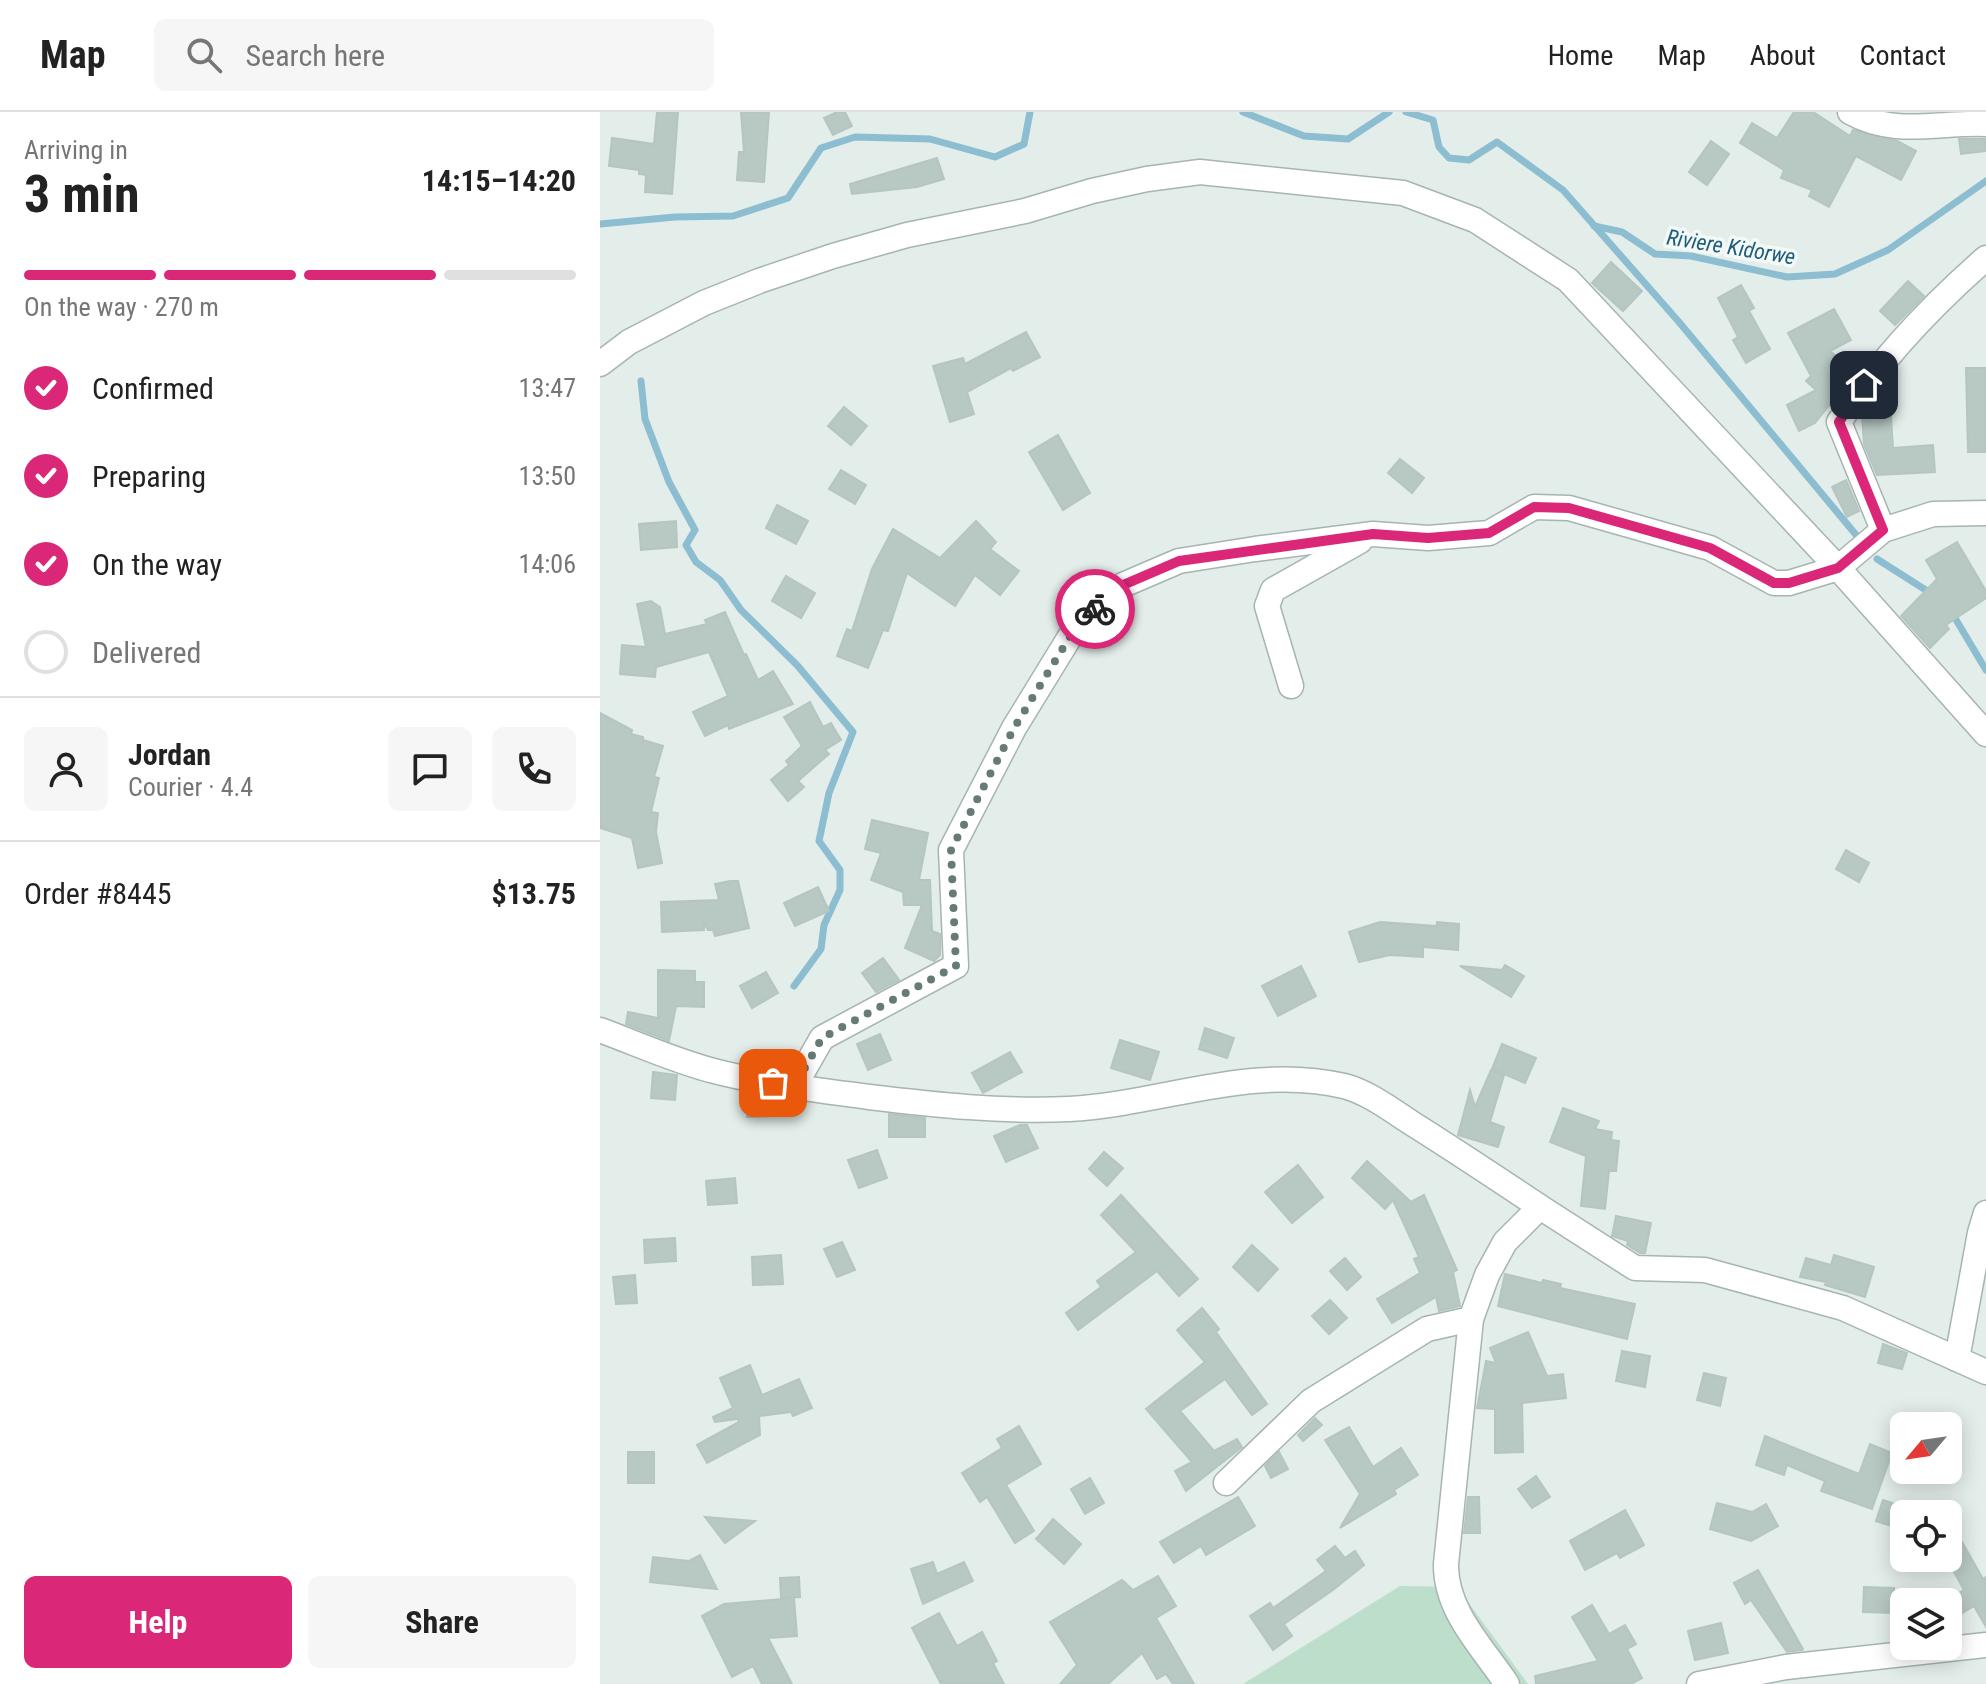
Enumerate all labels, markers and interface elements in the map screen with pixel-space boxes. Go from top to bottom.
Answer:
search box [154,19,714,91]
text: Map [40,33,106,77]
icon: search [182,33,226,77]
text: Search here [246,38,385,73]
text: Home [1548,39,1613,72]
text: Map [1657,39,1706,72]
text: About [1750,39,1816,72]
text: Contact [1860,39,1946,72]
text: Arriving in [24,135,128,165]
text: 14:15–14:20 [422,163,576,198]
text: 3 min [24,164,140,225]
water label: Riviere Kidorwe [1665,224,1797,270]
text: On the way · 270 m [24,292,219,322]
pin [1830,351,1898,419]
icon: home [1842,363,1886,407]
icon: check [24,366,68,410]
text: Confirmed [92,371,214,406]
text: 13:47 [519,373,576,403]
icon: check [24,454,68,498]
text: Preparing [92,459,206,494]
text: 13:50 [519,461,576,491]
icon: check [24,542,68,586]
text: On the way [92,547,222,582]
text: 14:06 [519,549,576,579]
courier [1055,569,1135,649]
icon: bike [1073,587,1117,631]
text: Delivered [92,635,201,670]
button: person [24,727,108,811]
button: chat [388,727,472,811]
button: phone [492,727,576,811]
text: Jordan [128,737,211,772]
text: Courier · 4.4 [128,772,253,802]
text: Order #8445 [24,876,172,911]
text: $13.75 [491,876,576,911]
pin [739,1049,807,1117]
icon: bag [751,1061,795,1105]
north arrow [1890,1412,1962,1484]
map controls [1890,1412,1962,1660]
button: locate [1890,1500,1962,1572]
button: Help [24,1576,292,1668]
button: Share [308,1576,576,1668]
button: layers [1890,1588,1962,1660]

